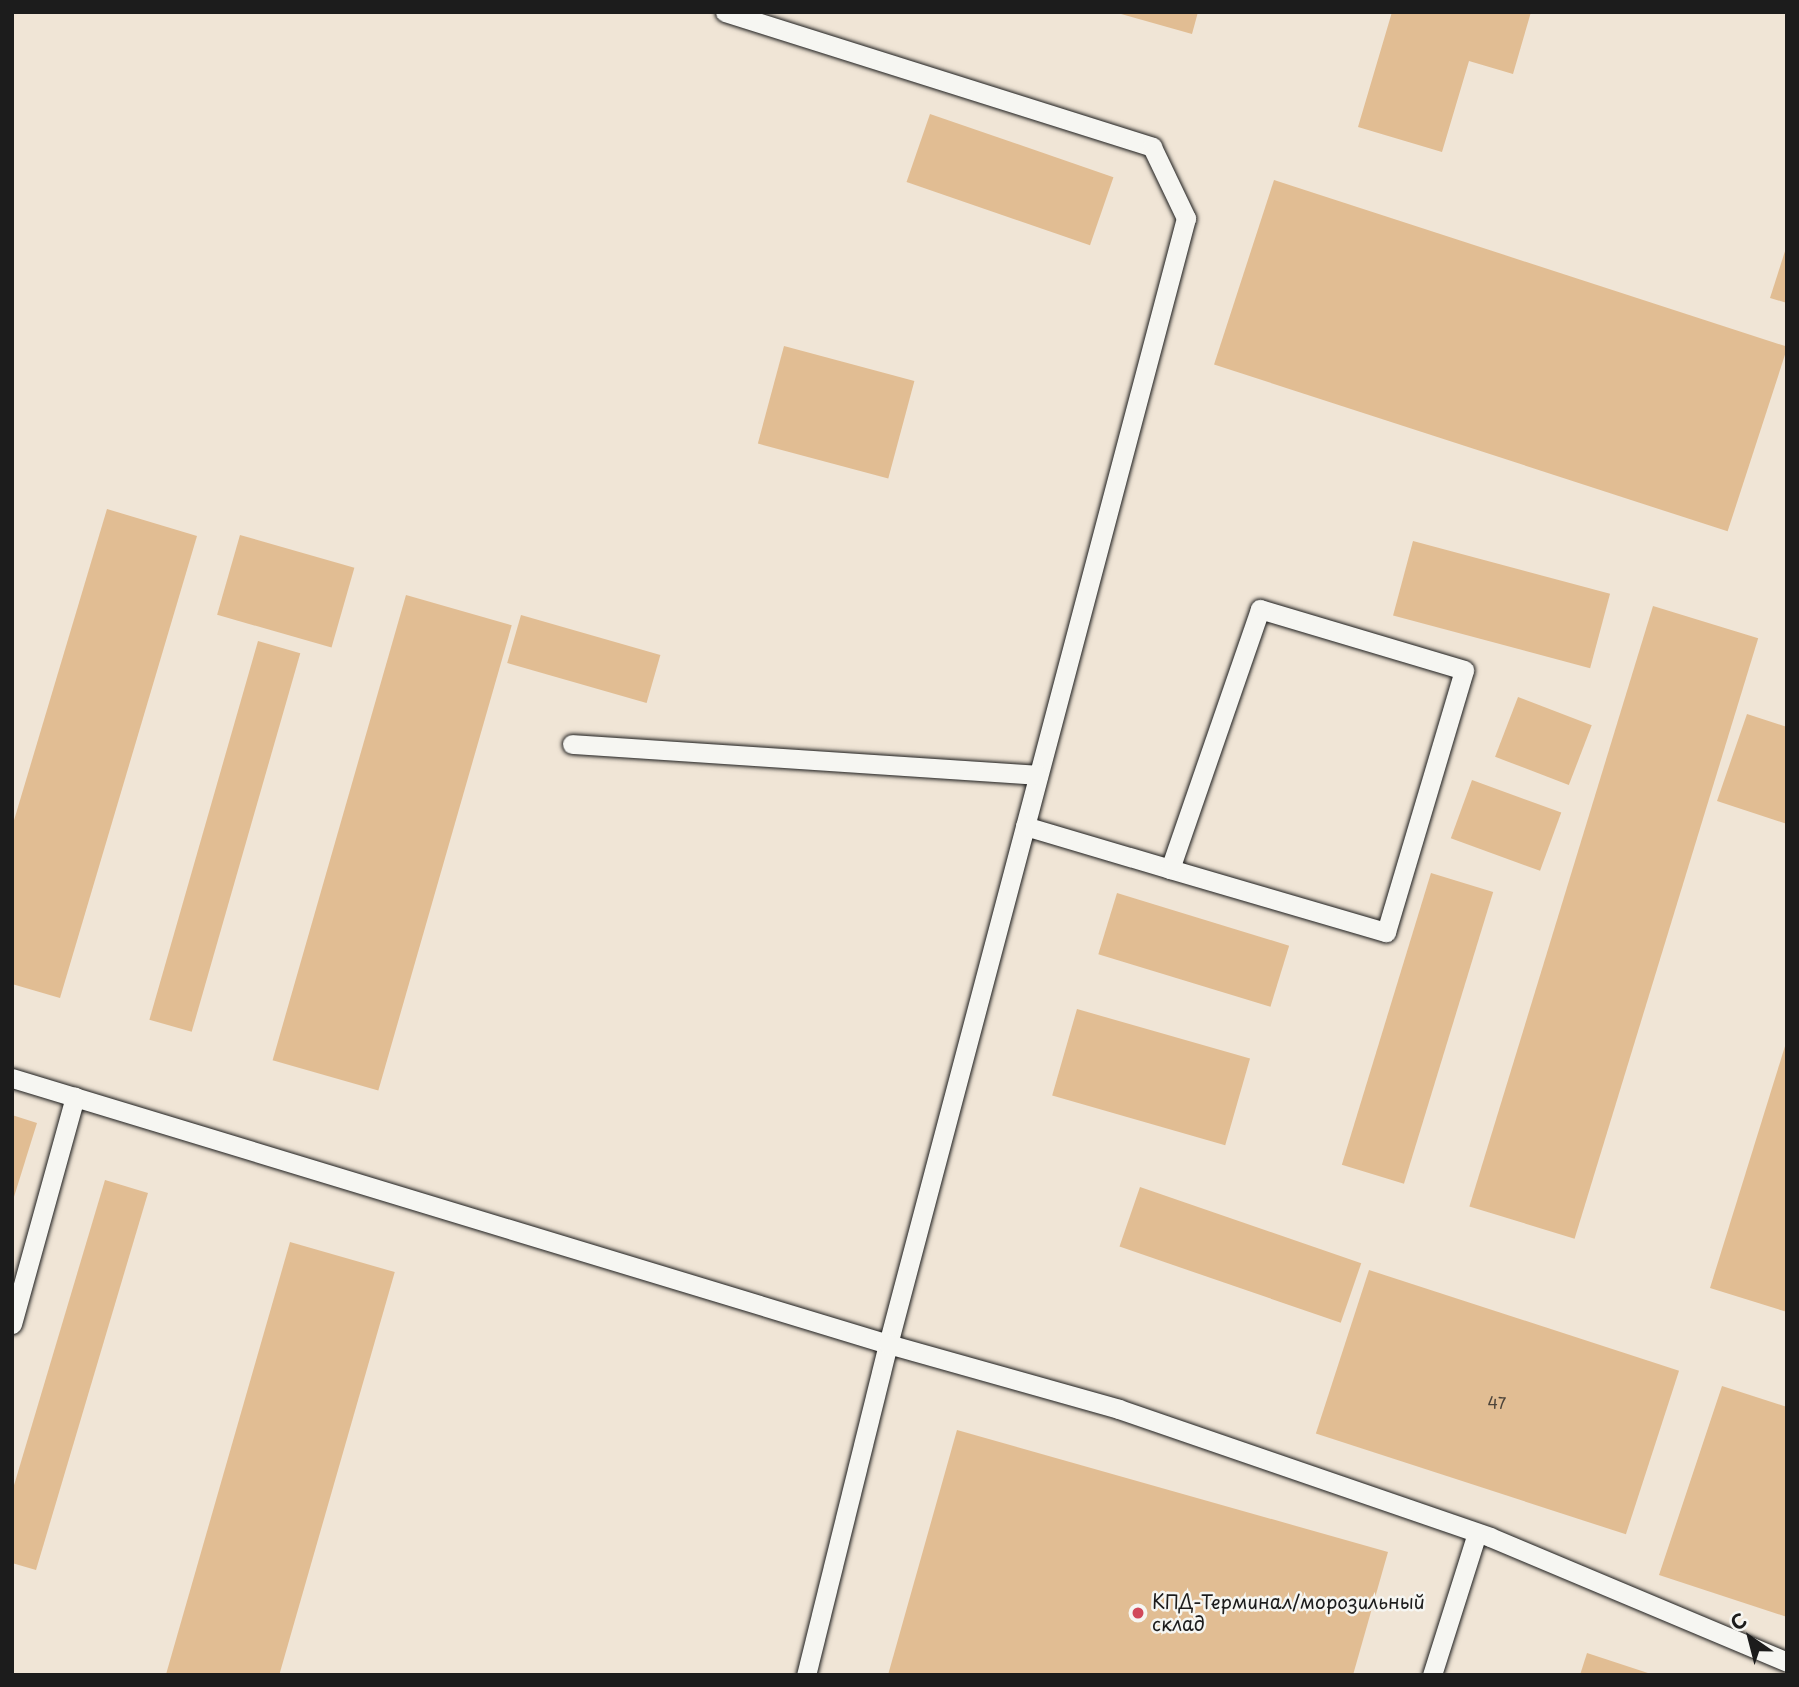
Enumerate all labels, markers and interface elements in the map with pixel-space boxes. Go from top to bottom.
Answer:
house number: 47 [1488,1392,1506,1412]
place label: КПД-Терминал/морозильный склад [1152,1591,1425,1635]
north arrow [1715,1603,1785,1673]
marker: КПД-Терминал/морозильный склад [1130,1605,1146,1621]
text: С [1724,1605,1752,1636]

